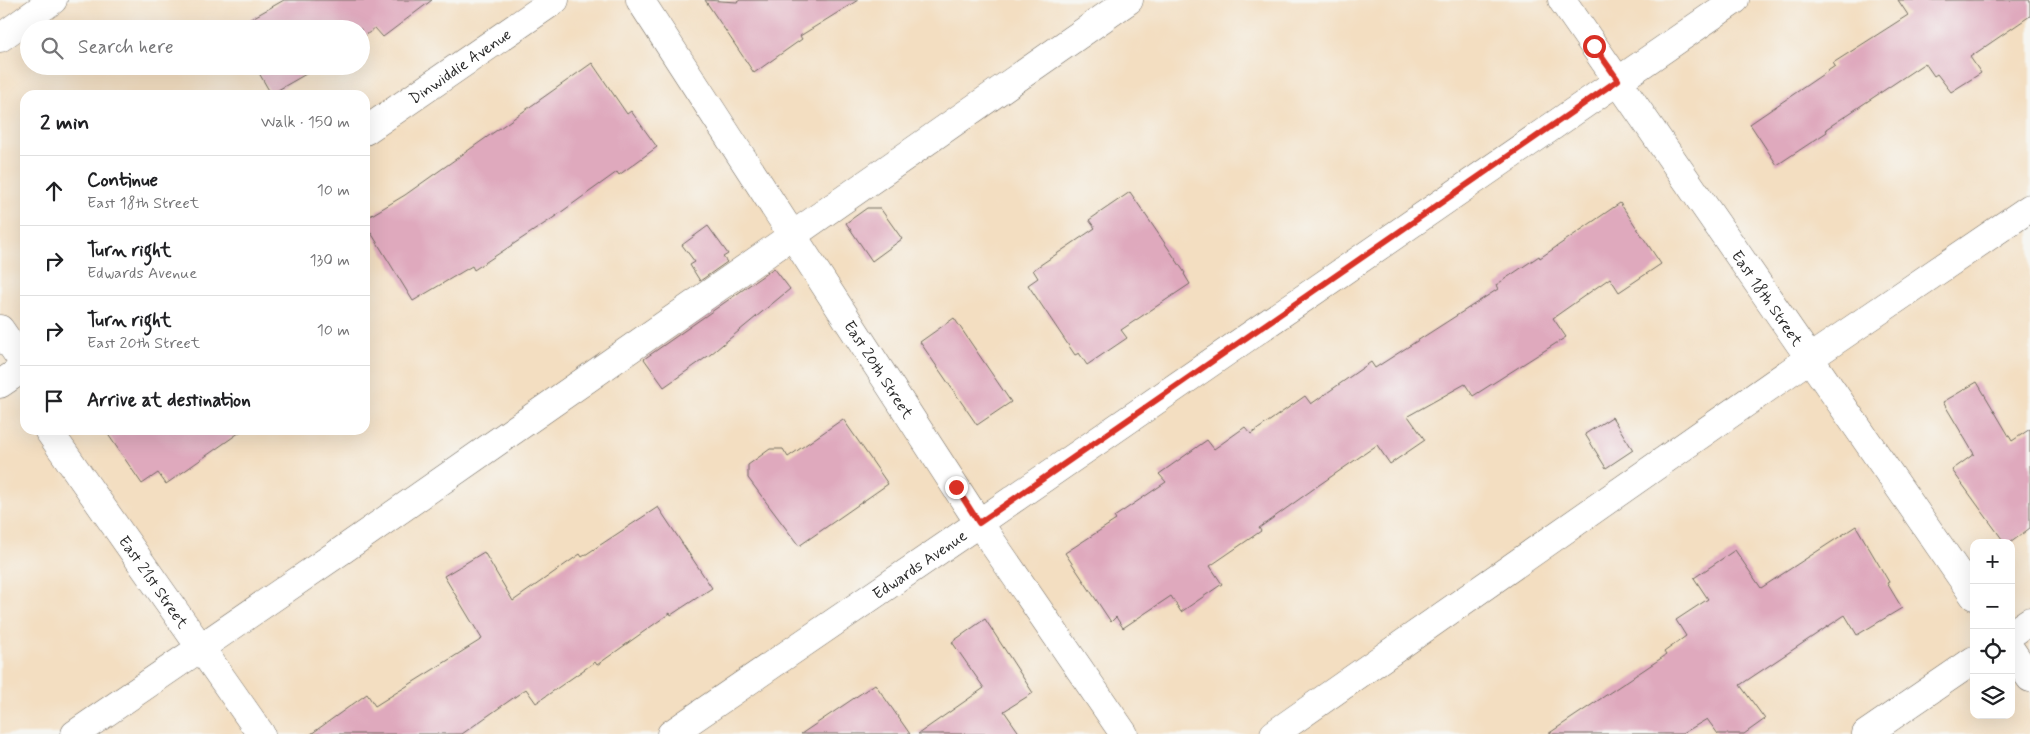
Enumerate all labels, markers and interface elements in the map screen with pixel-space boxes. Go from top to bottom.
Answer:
search box [20,20,370,75]
street label: Dinwiddie Avenue [405,24,516,110]
icon: search [38,34,66,62]
text: Search here [78,35,174,60]
route start [1583,35,1606,58]
text: 2 min [40,109,89,137]
text: Walk · 150 m [261,112,350,133]
text: Continue [87,168,158,193]
icon: ahead [40,177,68,205]
text: 10 m [317,180,350,201]
text: East 18th Street [87,193,199,214]
text: Turn right [87,238,171,263]
icon: right [40,247,68,275]
street label: East 18th Street [1726,247,1807,351]
text: 130 m [309,250,350,271]
text: Edwards Avenue [87,263,197,284]
text: Turn right [87,308,171,333]
icon: right [40,317,68,345]
street label: East 20th Street [838,317,918,424]
text: 10 m [317,320,350,341]
text: East 20th Street [87,333,200,354]
icon: arrive [40,387,68,415]
text: Arrive at destination [87,388,251,413]
route end [945,476,968,499]
street label: Edwards Avenue [869,525,972,605]
street label: East 21st Street [113,532,193,633]
map controls [1970,539,2015,719]
button: + [1970,539,2015,584]
button: − [1970,584,2015,629]
button: locate [1970,629,2015,674]
button: layers [1970,674,2015,719]

